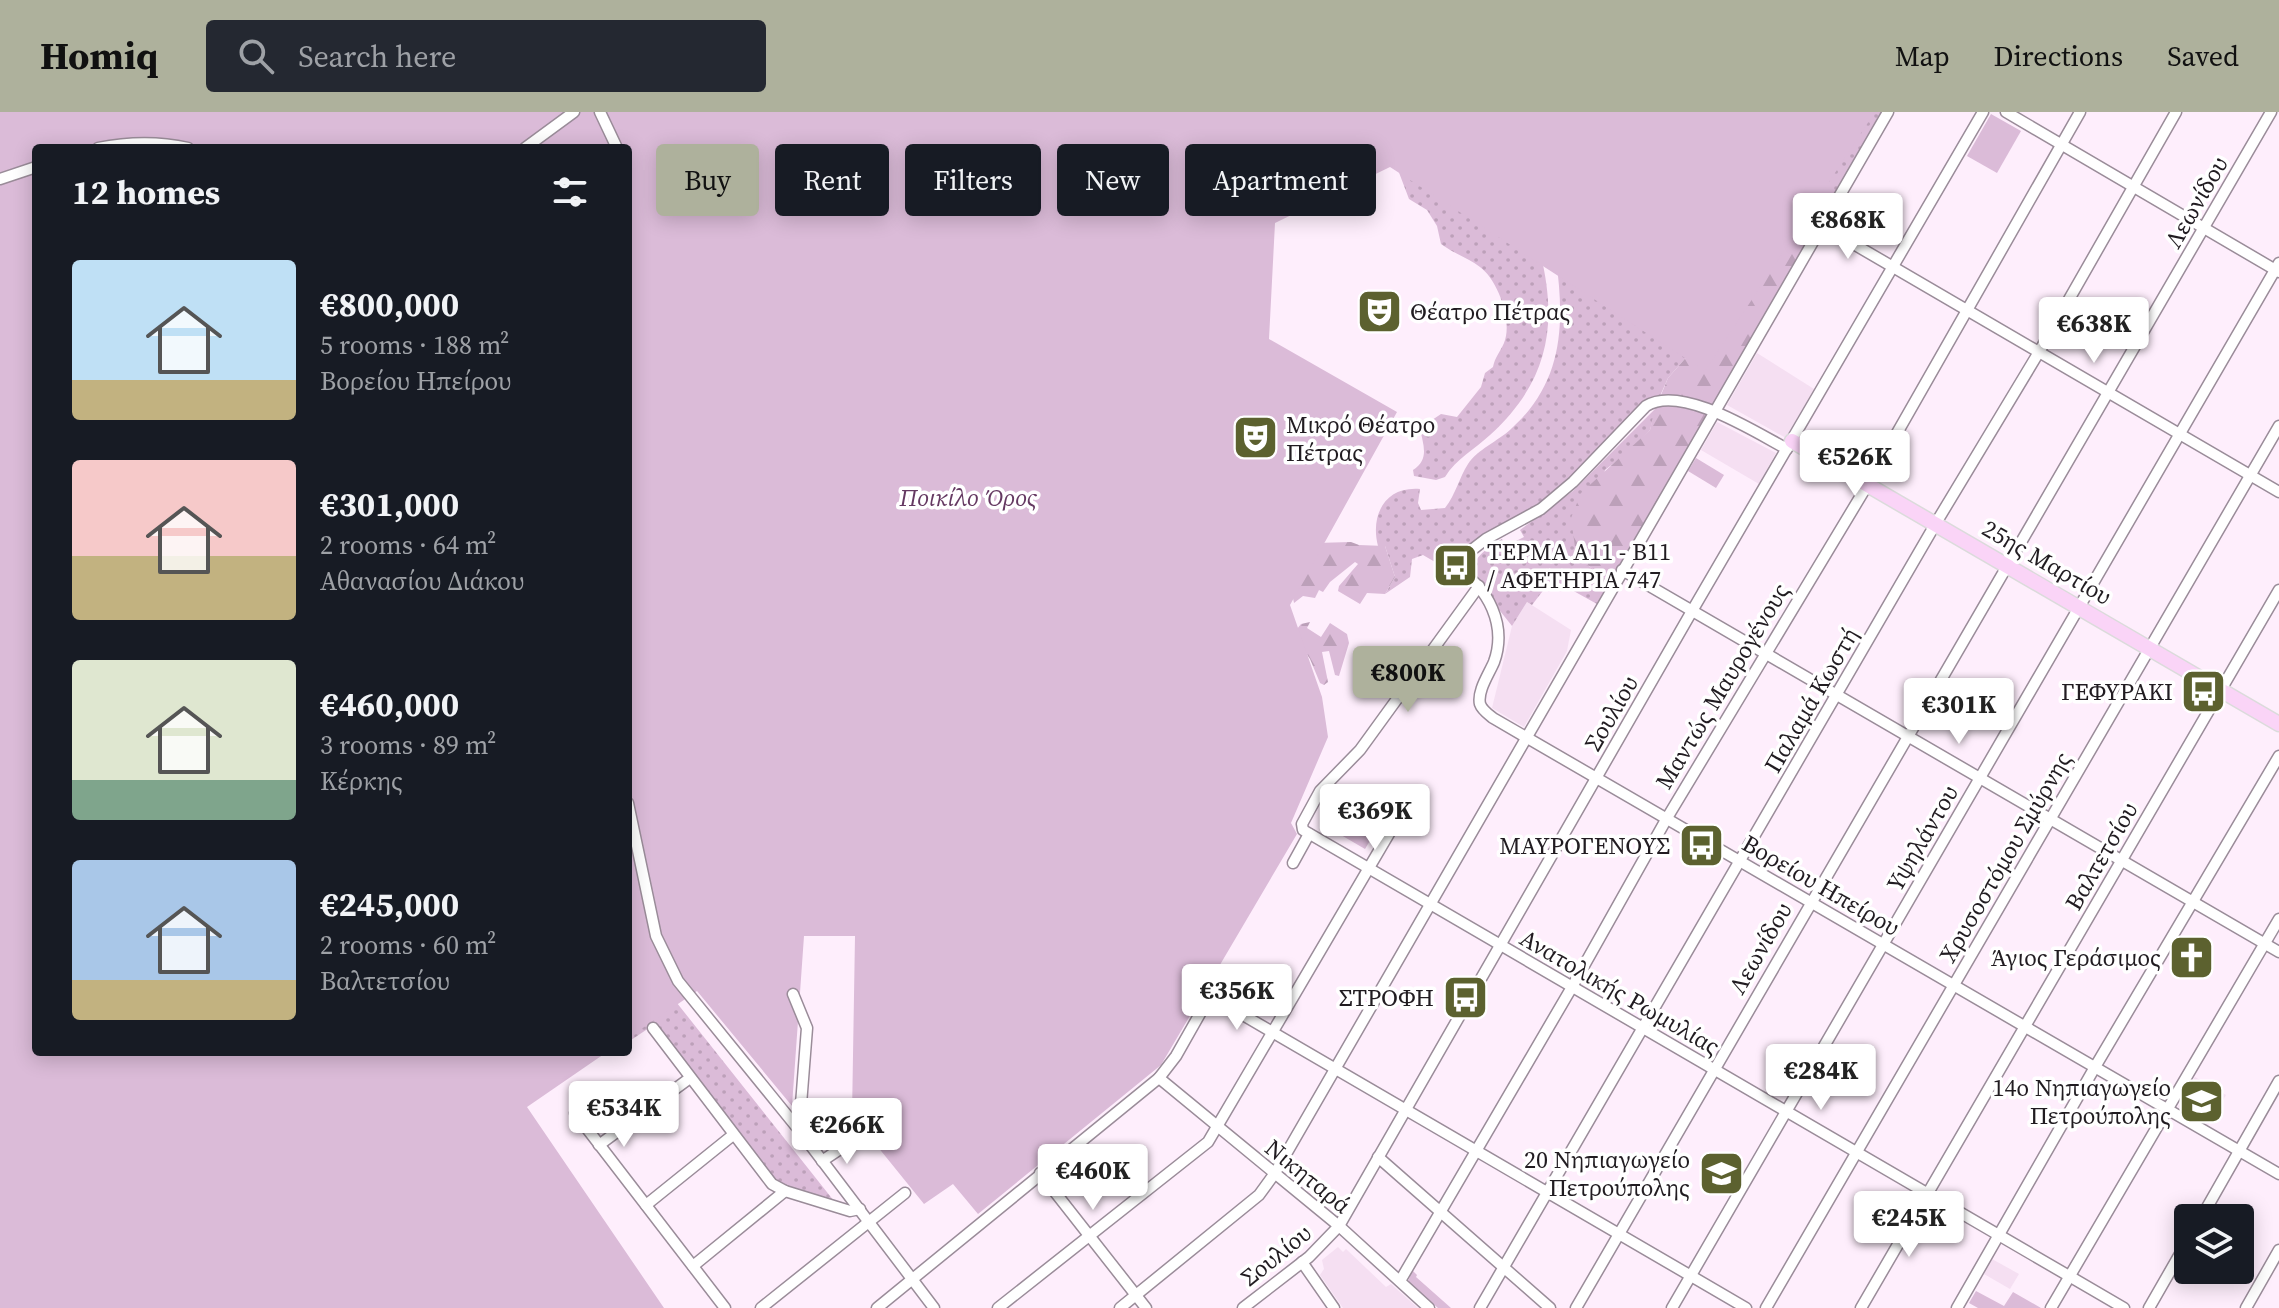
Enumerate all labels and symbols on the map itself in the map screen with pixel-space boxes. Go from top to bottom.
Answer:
street label: Λεωνίδου [2157,150,2235,254]
pin: €868K [1792,193,1904,261]
theatre icon: Θέατρο Πέτρας [1355,287,1403,335]
place label: Θέατρο Πέτρας [1410,295,1570,328]
pin: €638K [2038,297,2150,365]
place label: Μικρό Θέατρο Πέτρας [1286,408,1435,469]
theatre icon: Μικρό Θέατρο Πέτρας [1231,414,1279,462]
pin: €526K [1799,430,1911,498]
park label: Ποικίλο Όρος [899,481,1038,514]
street label: 25ης Μαρτίου [1976,512,2118,612]
place label: ΤΕΡΜΑ Α11 - Β11 / ΑΦΕΤΗΡΙΑ 747 [1487,535,1671,596]
bus stop icon: ΤΕΡΜΑ Α11 - Β11 / ΑΦΕΤΗΡΙΑ 747 [1432,541,1480,589]
street label: Μαντώς Μαυρογένους [1647,577,1797,795]
street label: Παλαμά Κωστή [1756,621,1866,779]
pin: €800K [1352,646,1464,714]
bus stop icon: ΓΕΦΥΡΑΚΙ [2180,667,2228,715]
street label: Σουλίου [1576,669,1646,757]
place label: ΓΕΦΥΡΑΚΙ [2061,675,2173,708]
pin: €301K [1903,678,2015,746]
street label: Χρυσοστόμου Σμύρνης [1931,745,2079,969]
street label: Υψηλάντου [1878,779,1966,897]
pin: €369K [1319,784,1431,852]
street label: Βαλτετσίου [2057,796,2145,916]
bus stop icon: ΜΑΥΡΟΓΕΝΟΥΣ [1677,821,1725,869]
street label: Βορείου Ηπείρου [1736,827,1906,943]
place label: ΜΑΥΡΟΓΕΝΟΥΣ [1499,829,1670,862]
street label: Λεωνίδου [1721,896,1799,1000]
street label: Ανατολικής Ρωμυλίας [1514,921,1726,1063]
church icon: Άγιος Γεράσιμος [2168,933,2216,981]
place label: Άγιος Γεράσιμος [1991,941,2161,974]
pin: €356K [1181,964,1293,1032]
bus stop icon: ΣΤΡΟΦΗ [1441,973,1489,1021]
place label: ΣΤΡΟΦΗ [1339,981,1434,1014]
pin: €284K [1765,1044,1877,1112]
place label: 14ο Νηπιαγωγείο Πετρούπολης [1993,1071,2171,1132]
school or university icon: 14ο Νηπιαγωγείο Πετρούπολης [2178,1077,2226,1125]
pin: €534K [568,1081,680,1149]
pin: €266K [791,1098,903,1166]
street label: Νικηταρά [1258,1131,1358,1221]
place label: 20 Νηπιαγωγείο Πετρούπολης [1524,1143,1690,1204]
pin: €460K [1037,1144,1149,1212]
school or university icon: 20 Νηπιαγωγείο Πετρούπολης [1697,1149,1745,1197]
pin: €245K [1853,1191,1965,1259]
street label: Σουλίου [1234,1216,1318,1294]

